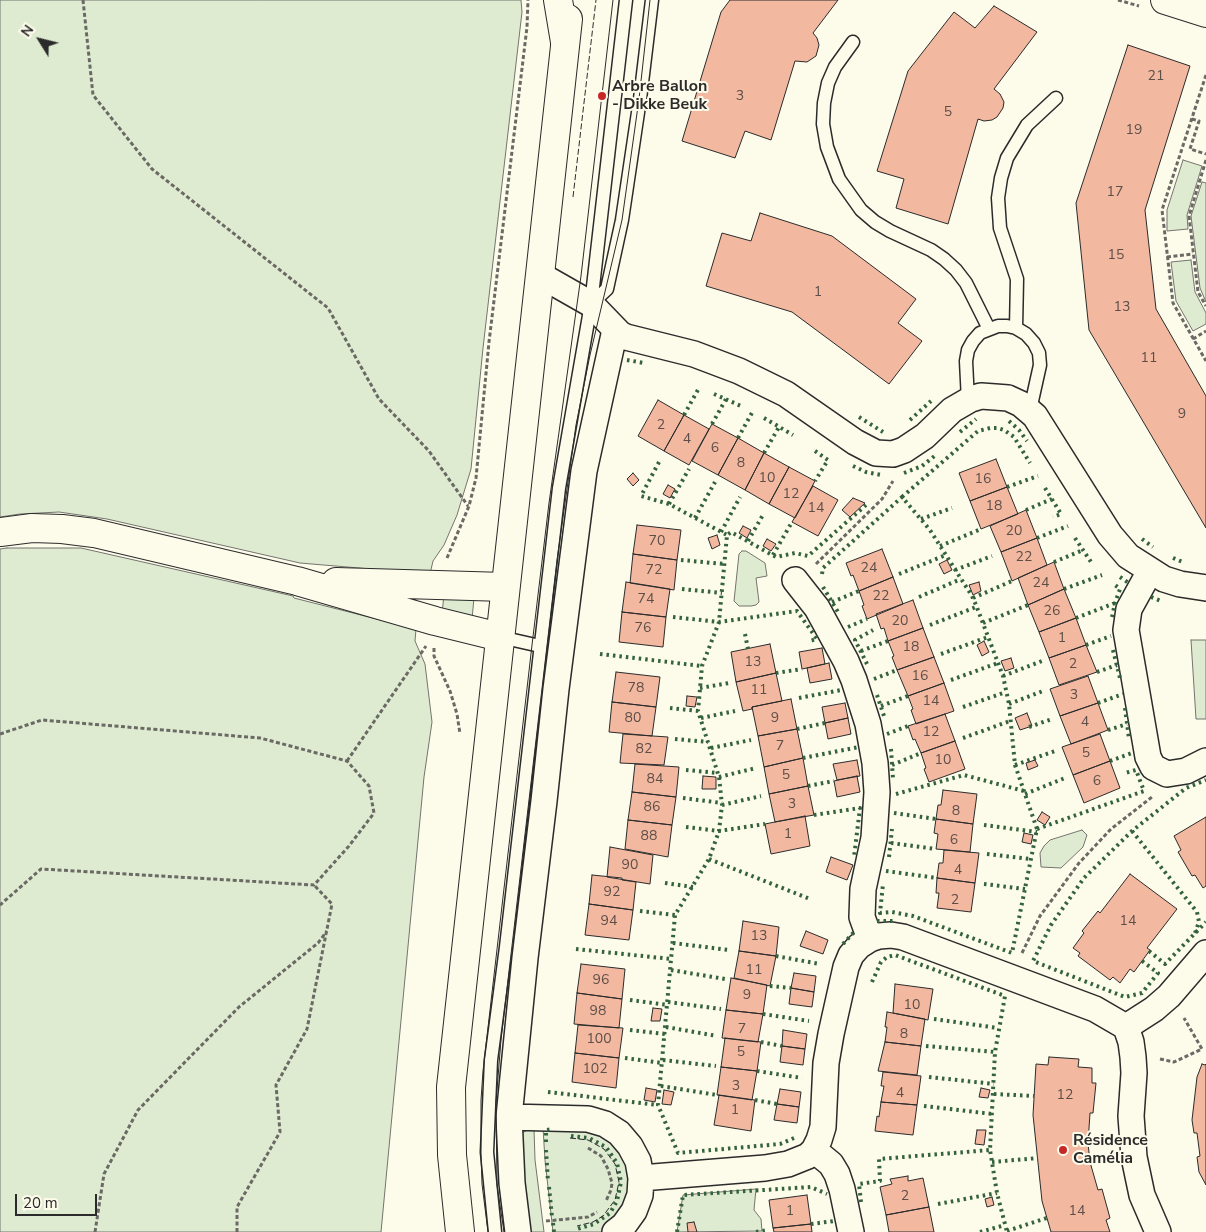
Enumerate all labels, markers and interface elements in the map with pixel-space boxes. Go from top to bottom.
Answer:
north arrow [15,15,65,65]
text: N [17,21,38,41]
house number: 21 [1148,69,1164,85]
place label: Arbre Ballon - Dikke Beuk [612,77,707,115]
house number: 3 [736,89,744,105]
marker: Arbre Ballon - Dikke Beuk [596,90,608,102]
house number: 5 [944,105,952,121]
house number: 19 [1126,123,1142,139]
house number: 17 [1107,185,1123,201]
house number: 15 [1108,248,1124,264]
house number: 1 [814,285,822,301]
house number: 13 [1114,300,1130,316]
house number: 11 [1141,351,1157,367]
house number: 9 [1178,407,1186,423]
house number: 2 [657,418,665,434]
house number: 4 [683,432,691,448]
house number: 6 [711,441,719,457]
house number: 8 [737,456,745,472]
house number: 10 [759,471,775,487]
house number: 16 [975,472,991,488]
house number: 12 [783,487,799,503]
house number: 18 [986,499,1002,515]
house number: 14 [808,501,824,517]
house number: 20 [1006,524,1022,540]
house number: 70 [649,534,665,550]
house number: 22 [1016,550,1032,566]
house number: 24 [861,561,877,577]
house number: 72 [646,563,662,579]
house number: 24 [1033,576,1049,592]
house number: 22 [873,589,889,605]
house number: 74 [638,592,654,608]
house number: 26 [1044,604,1060,620]
house number: 20 [892,614,908,630]
house number: 76 [635,621,651,637]
house number: 1 [1058,631,1066,647]
house number: 18 [903,640,919,656]
house number: 13 [745,655,761,671]
house number: 2 [1069,657,1077,673]
house number: 16 [912,669,928,685]
house number: 78 [628,681,644,697]
house number: 11 [751,683,767,699]
house number: 3 [1070,688,1078,704]
house number: 14 [923,694,939,710]
house number: 80 [625,711,641,727]
house number: 9 [771,711,779,727]
house number: 4 [1081,715,1089,731]
house number: 12 [923,725,939,741]
house number: 7 [776,739,784,755]
house number: 82 [636,742,652,758]
house number: 5 [1082,746,1090,762]
house number: 10 [935,753,951,769]
house number: 5 [782,768,790,784]
house number: 84 [647,772,663,788]
house number: 6 [1093,774,1101,790]
house number: 3 [788,797,796,813]
house number: 86 [644,800,660,816]
house number: 8 [952,804,960,820]
house number: 1 [784,827,792,843]
house number: 88 [641,829,657,845]
house number: 6 [950,833,958,849]
house number: 90 [622,858,638,874]
house number: 4 [954,863,962,879]
house number: 92 [604,885,620,901]
house number: 2 [951,893,959,909]
house number: 94 [601,914,617,930]
house number: 14 [1120,914,1136,930]
house number: 13 [751,929,767,945]
house number: 11 [746,963,762,979]
house number: 96 [593,973,609,989]
house number: 9 [743,988,751,1004]
house number: 10 [904,998,920,1014]
house number: 98 [590,1004,606,1020]
house number: 7 [738,1022,746,1038]
house number: 8 [900,1027,908,1043]
house number: 100 [586,1032,612,1048]
house number: 5 [737,1045,745,1061]
house number: 102 [582,1062,608,1078]
house number: 3 [732,1079,740,1095]
house number: 4 [896,1086,904,1102]
house number: 12 [1057,1088,1073,1104]
house number: 1 [731,1103,739,1119]
place label: Résidence Camélia [1073,1131,1148,1169]
marker: Résidence Camélia [1057,1144,1069,1156]
scale bar [18,1184,100,1216]
house number: 2 [901,1189,909,1205]
text: 20 m [23,1193,58,1213]
house number: 1 [786,1204,794,1220]
house number: 14 [1069,1204,1085,1220]

